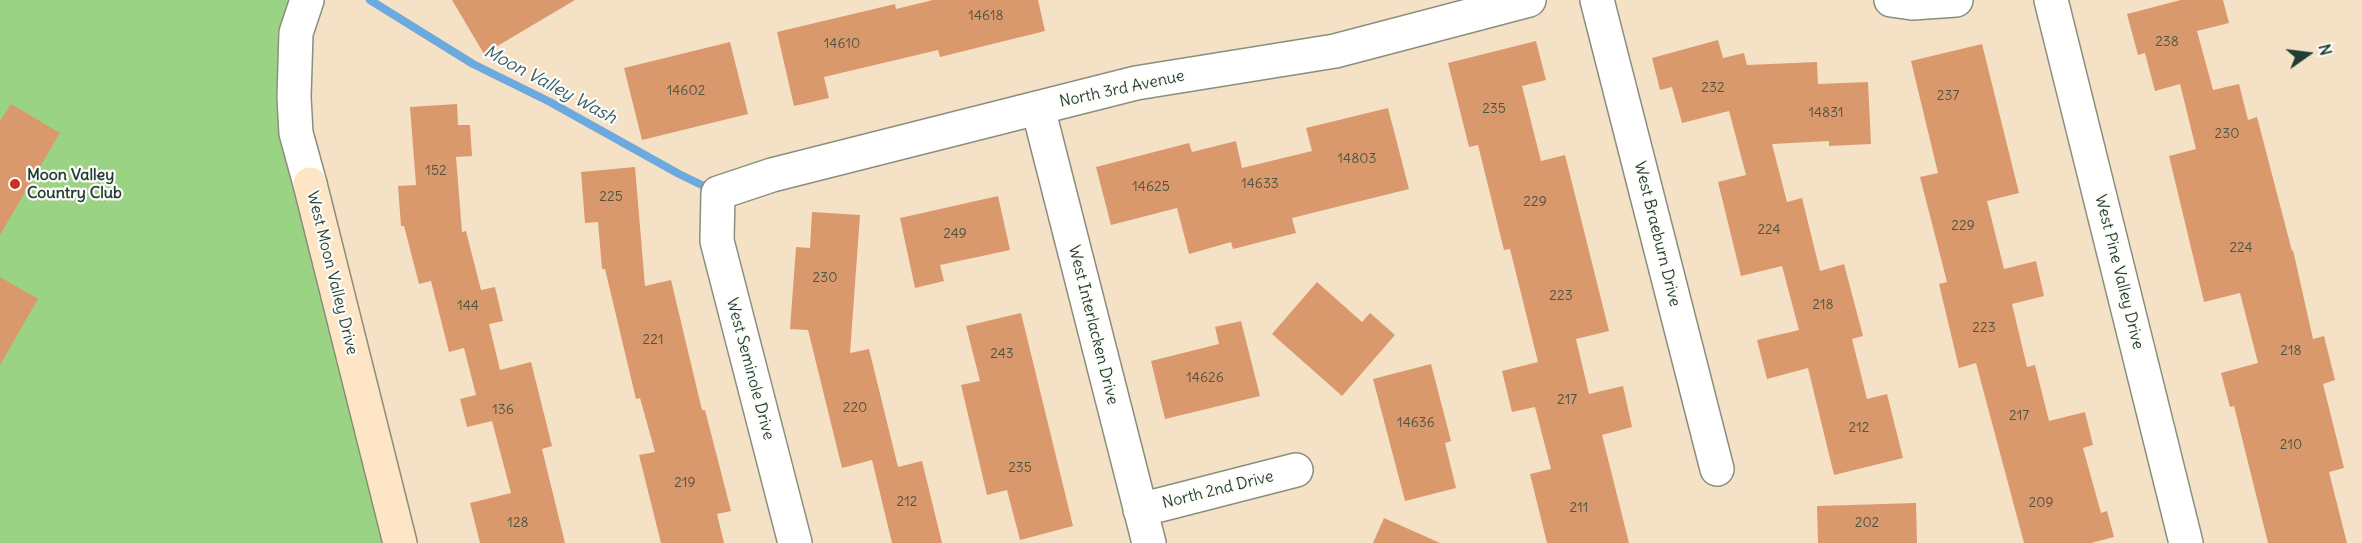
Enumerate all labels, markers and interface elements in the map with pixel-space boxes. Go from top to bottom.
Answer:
house number: 14618 [968,8,1004,24]
north arrow [2278,24,2338,84]
house number: 238 [2155,34,2179,50]
house number: 14610 [824,36,860,52]
water label: Moon Valley Wash [480,41,620,129]
text: N [2314,42,2337,57]
street label: North 3rd Avenue [1058,66,1186,112]
house number: 232 [1701,80,1725,96]
house number: 14602 [667,83,705,99]
house number: 237 [1937,88,1959,104]
house number: 235 [1482,101,1506,117]
house number: 14831 [1808,105,1844,121]
house number: 230 [2215,126,2239,142]
house number: 14803 [1338,151,1376,167]
street label: West Braeburn Drive [1630,159,1684,309]
house number: 152 [425,163,447,179]
place label: Moon Valley Country Club [27,165,122,203]
house number: 14633 [1241,176,1279,192]
marker: Moon Valley Country Club [8,177,22,191]
house number: 14625 [1132,179,1170,195]
street label: West Moon Valley Drive [302,189,362,357]
house number: 225 [599,189,623,205]
street label: West Pine Valley Drive [2090,193,2148,351]
house number: 229 [1523,194,1547,210]
house number: 229 [1951,218,1975,234]
house number: 224 [1757,222,1781,238]
house number: 249 [943,226,967,242]
house number: 224 [2229,240,2253,256]
street label: West Interlacken Drive [1064,243,1122,407]
house number: 230 [813,270,837,286]
house number: 223 [1549,288,1573,304]
street label: West Seminole Drive [722,296,778,442]
house number: 218 [1812,297,1834,313]
house number: 144 [457,298,479,314]
house number: 223 [1972,320,1996,336]
house number: 221 [643,332,663,348]
house number: 218 [2280,343,2302,359]
house number: 243 [990,346,1014,362]
house number: 14626 [1186,370,1224,386]
house number: 217 [1557,392,1577,408]
house number: 220 [843,400,867,416]
house number: 136 [492,402,514,418]
house number: 217 [2009,408,2029,424]
house number: 14636 [1397,415,1435,431]
house number: 212 [1849,420,1869,436]
house number: 210 [2280,437,2302,453]
house number: 235 [1008,460,1032,476]
street label: North 2nd Drive [1160,467,1276,513]
house number: 219 [674,475,696,491]
house number: 212 [897,494,917,510]
house number: 209 [2029,495,2053,511]
house number: 211 [1570,500,1588,516]
house number: 128 [507,515,529,531]
house number: 202 [1855,515,1879,531]

